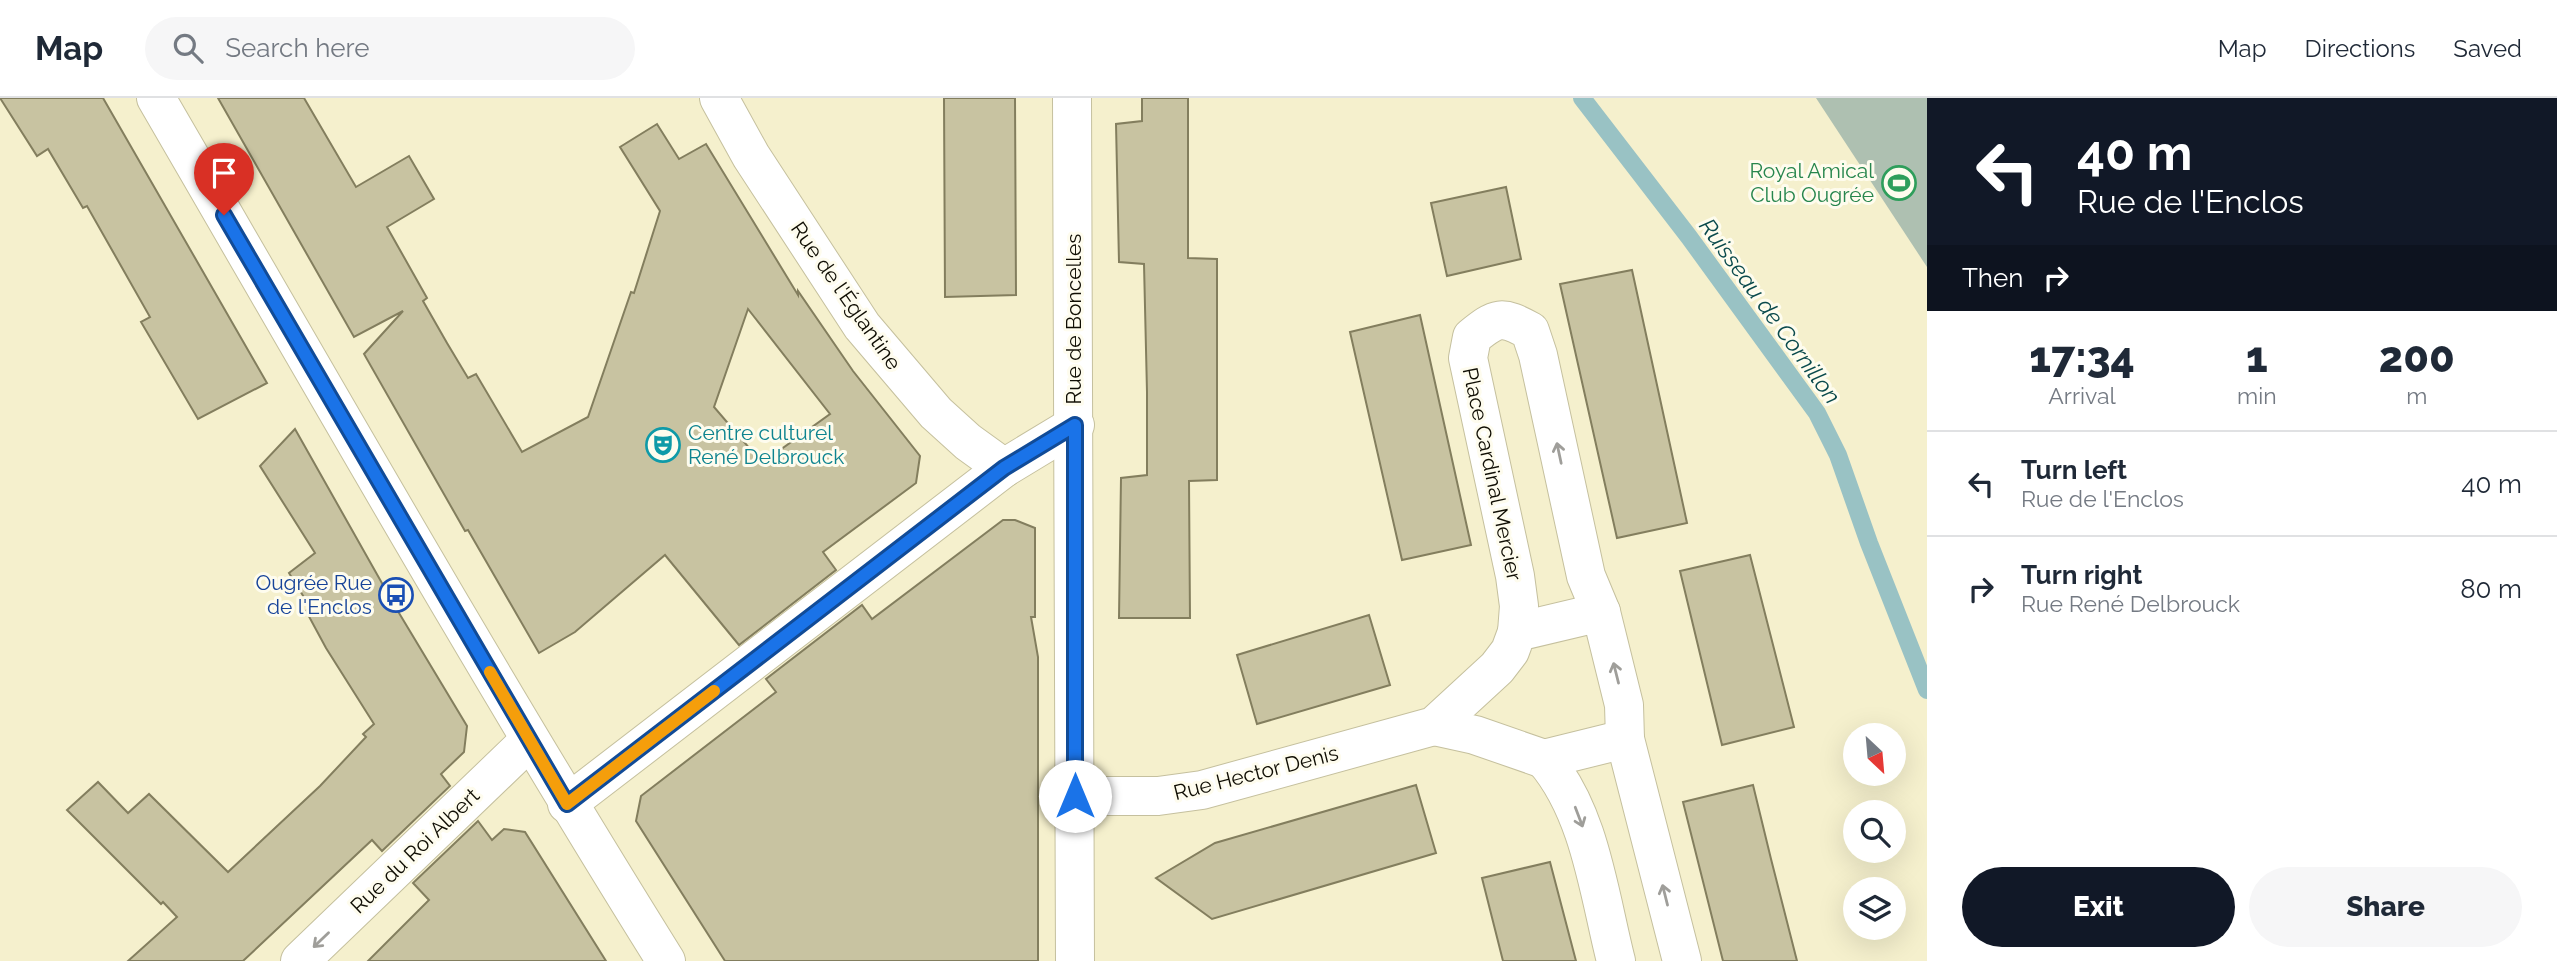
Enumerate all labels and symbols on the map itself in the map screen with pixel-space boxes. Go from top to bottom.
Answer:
pin [194,143,254,215]
place label: Royal Amical Club Ougrée [1749,158,1874,207]
sports icon: Royal Amical Club Ougrée [1880,164,1918,202]
water label: Ruisseau de Cornillon [1694,213,1847,409]
street label: Rue de l'Églantine [786,217,907,375]
street label: Rue de Boncelles [1061,234,1086,404]
street label: Place Cardinal Mercier [1458,365,1527,583]
place label: Centre culturel René Delbrouck [688,420,844,469]
theatre icon: Centre culturel René Delbrouck [644,426,682,464]
one-way arrow [1552,443,1565,465]
place label: Ougrée Rue de l'Enclos [255,570,372,619]
bus stop icon: Ougrée Rue de l'Enclos [377,576,415,614]
one-way arrow [1609,663,1622,685]
north arrow [1843,723,1906,786]
street label: Rue Hector Denis [1171,740,1341,805]
position arrow [1038,759,1112,833]
street label: Rue du Roi Albert [345,783,484,918]
one-way arrow [1574,806,1586,827]
one-way arrow [1658,884,1671,907]
one-way arrow [313,932,330,949]

